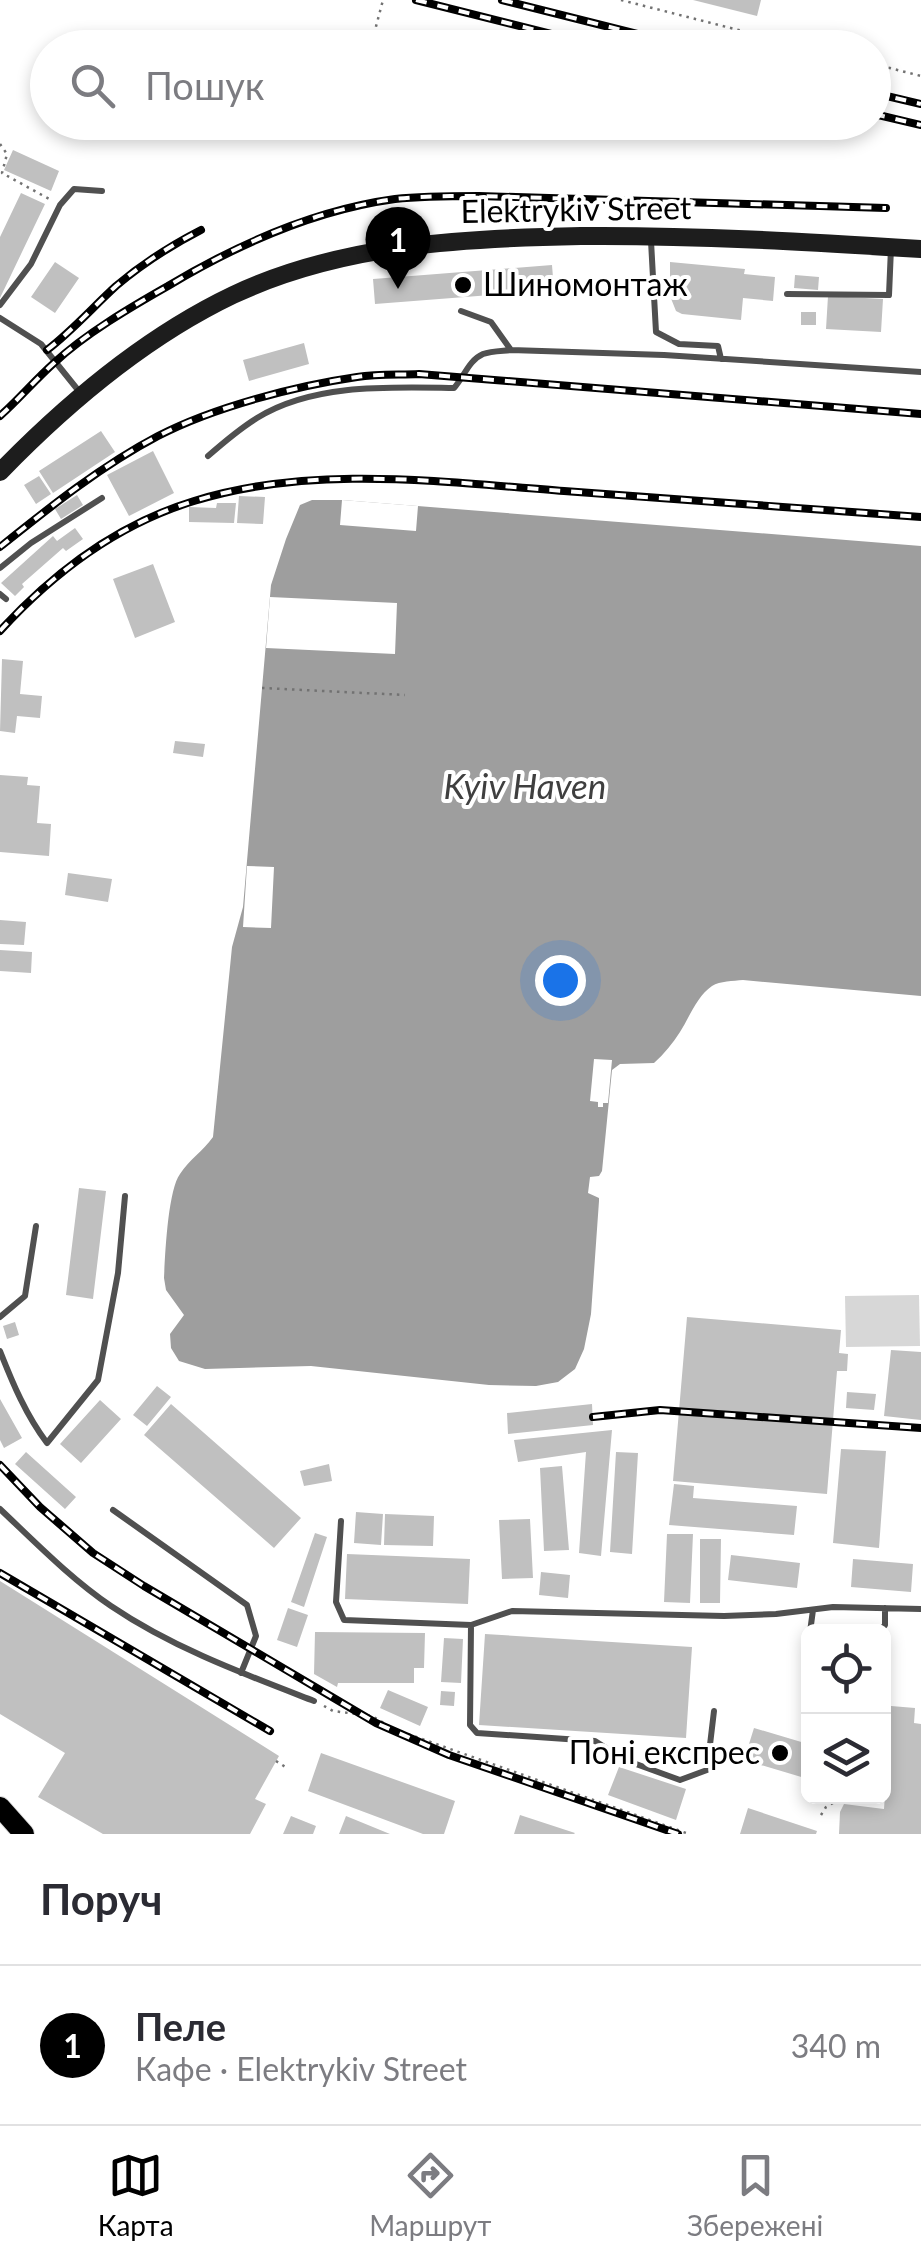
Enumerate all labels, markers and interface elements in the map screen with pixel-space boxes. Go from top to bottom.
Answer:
search box [30,30,891,140]
icon: search [65,58,120,113]
text: Пошук [145,62,264,108]
street label: Elektrykiv Street [460,187,692,230]
pin: 1 [366,206,430,289]
place label: Шиномонтаж [483,264,688,303]
marker: Шиномонтаж [452,274,474,296]
water label: Kyiv Haven [444,764,606,806]
your location [535,955,586,1006]
map controls [801,1624,891,1804]
button: locate [801,1624,891,1714]
button: layers [801,1714,891,1804]
place label: Поні експрес [569,1732,760,1771]
marker: Поні експрес [769,1742,791,1764]
text: Поруч [40,1874,162,1924]
text: Пеле [135,2003,226,2049]
text: 1 [63,2026,82,2065]
text: 340 m [791,2026,881,2065]
text: Кафе · Elektrykiv Street [135,2049,467,2088]
tab: Карта [98,2148,174,2242]
tab: Маршрут [369,2148,491,2242]
tab: Збережені [687,2148,823,2242]

